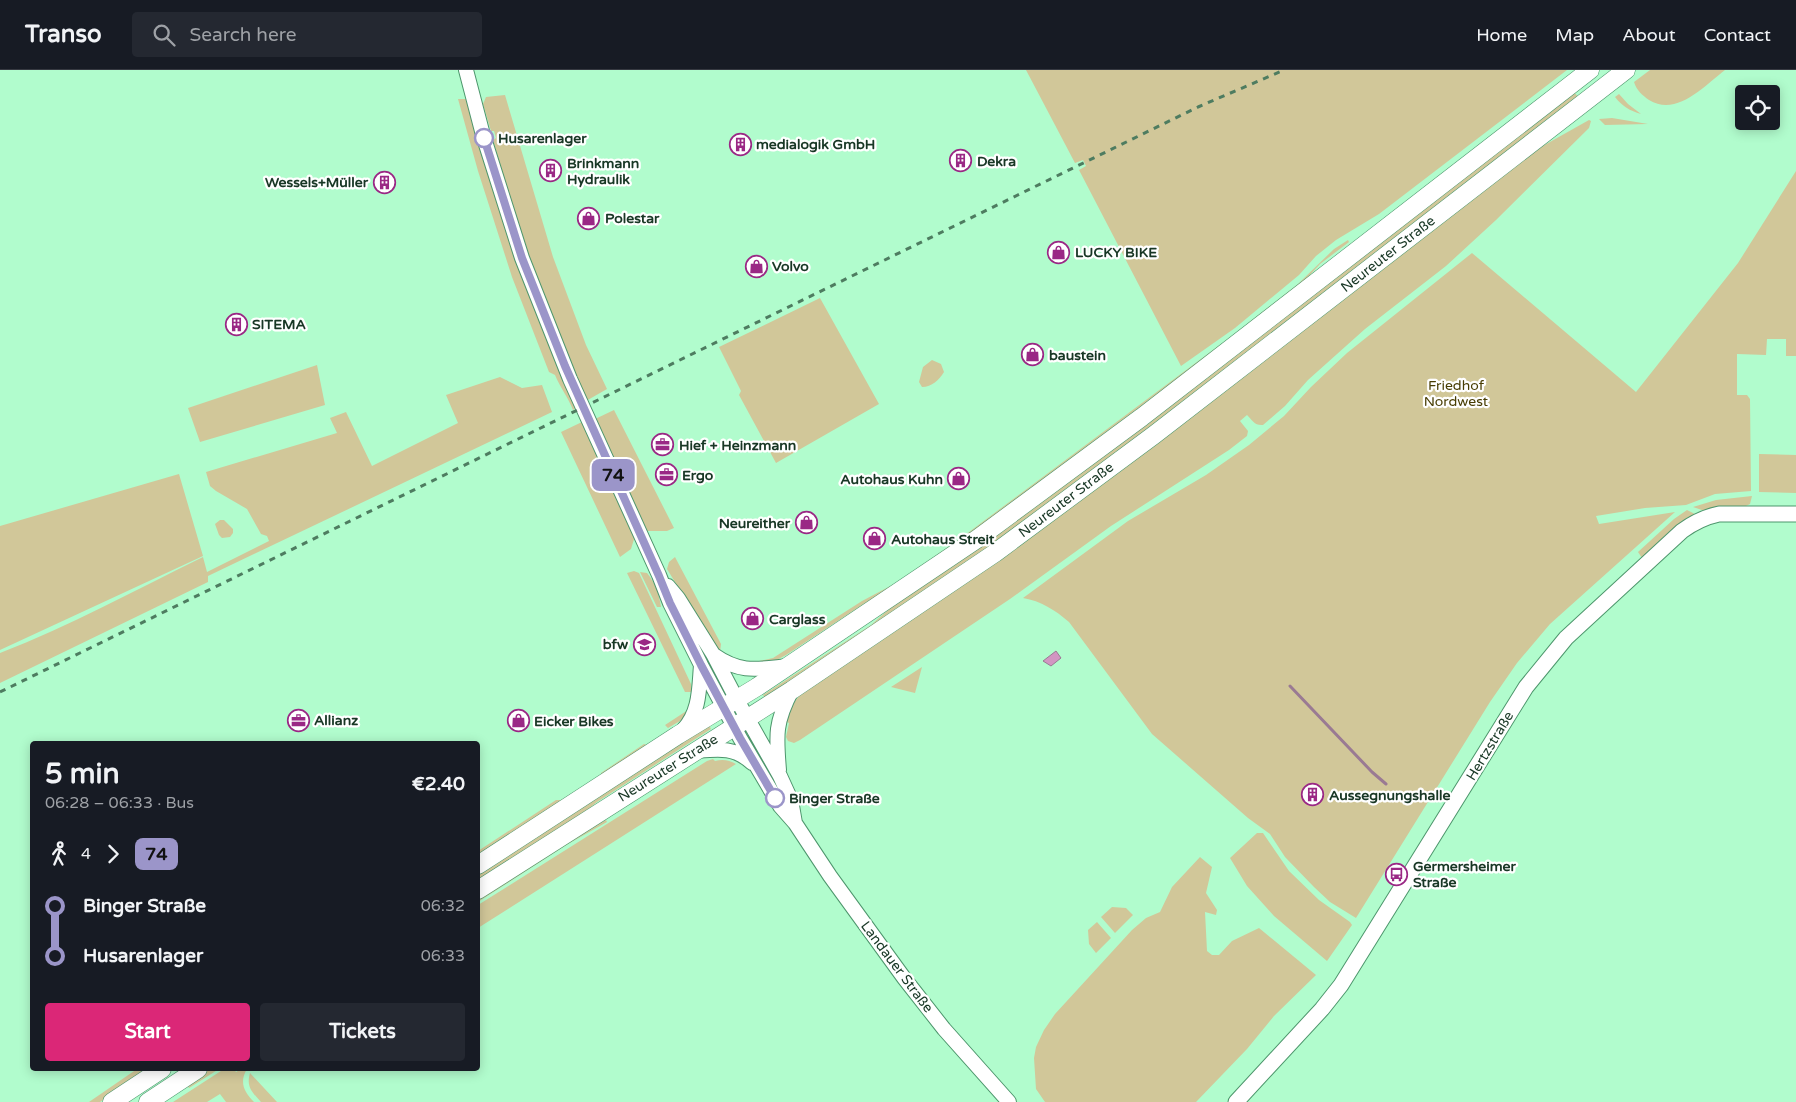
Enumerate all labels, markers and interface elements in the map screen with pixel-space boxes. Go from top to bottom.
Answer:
search box [132,12,482,57]
text: Transo [25,20,102,49]
icon: search [150,21,178,49]
text: Search here [190,24,296,46]
text: Home [1476,24,1527,46]
text: Map [1555,24,1594,46]
text: About [1622,24,1676,46]
text: Contact [1704,24,1771,46]
map controls [1735,85,1780,130]
button: locate [1735,85,1780,130]
marker: Husarenlager [474,128,494,148]
place label: Husarenlager [498,130,587,147]
building icon: medialogik GmbH [728,132,752,156]
place label: medialogik GmbH [756,136,875,153]
building icon: Dekra [949,149,973,173]
place label: Dekra [977,153,1016,170]
place label: Brinkmann Hydraulik [567,155,639,188]
building icon: Brinkmann Hydraulik [539,159,563,183]
building icon: Wessels+Müller [372,170,396,194]
place label: Wessels+Müller [265,174,369,191]
shop icon: Polestar [577,206,601,230]
place label: Polestar [605,210,660,227]
street label: Neureuter Straße [1338,212,1438,296]
shop icon: LUCKY BIKE [1047,240,1071,264]
place label: LUCKY BIKE [1075,244,1157,261]
shop icon: Volvo [744,254,768,278]
place label: Volvo [772,258,809,275]
building icon: SITEMA [224,312,248,336]
place label: SITEMA [252,316,307,333]
shop icon: baustein [1021,343,1045,367]
place label: baustein [1049,347,1106,364]
park label: Friedhof Nordwest [1424,377,1489,410]
office icon: Hief + Heinzmann [651,433,675,457]
place label: Hief + Heinzmann [679,437,796,454]
line badge: 74 [590,459,636,491]
street label: Neureuter Straße [1015,459,1117,541]
office icon: Ergo [654,463,678,487]
text: 74 [602,464,624,486]
place label: Ergo [682,467,714,484]
shop icon: Autohaus Kuhn [947,467,971,491]
place label: Autohaus Kuhn [840,471,943,488]
shop icon: Neureither [794,511,818,535]
place label: Neureither [719,515,791,532]
shop icon: Autohaus Streit [863,527,887,551]
place label: Autohaus Streit [891,531,995,548]
shop icon: Carglass [741,607,765,631]
place label: Carglass [769,611,826,628]
school or university icon: bfw [632,632,656,656]
place label: bfw [603,636,628,653]
office icon: Allianz [286,708,310,732]
street label: Hertzstraße [1463,708,1517,784]
shop icon: Eicker Bikes [506,709,530,733]
place label: Allianz [314,712,358,729]
place label: Eicker Bikes [534,713,614,730]
street label: Neureuter Straße [615,730,721,806]
text: 5 min [45,757,120,791]
text: €2.40 [412,773,465,795]
building icon: Aussegnungshalle [1301,783,1325,807]
place label: Aussegnungshalle [1329,787,1450,804]
marker: Binger Straße [765,788,785,808]
place label: Binger Straße [789,790,880,807]
text: 06:28 – 06:33 · Bus [45,793,194,813]
icon: walk [45,840,73,868]
icon: forward [99,840,127,868]
text: 74 [145,843,168,865]
text: 4 [81,844,91,864]
place label: Germersheimer Straße [1413,858,1516,891]
bus stop icon: Germersheimer Straße [1385,862,1409,886]
text: Binger Straße [83,895,206,917]
text: 06:32 [421,896,465,916]
street label: Landauer Straße [857,918,937,1016]
text: Husarenlager [83,945,203,967]
text: 06:33 [421,946,465,966]
button: Start [45,1003,250,1061]
button: Tickets [260,1003,465,1061]

